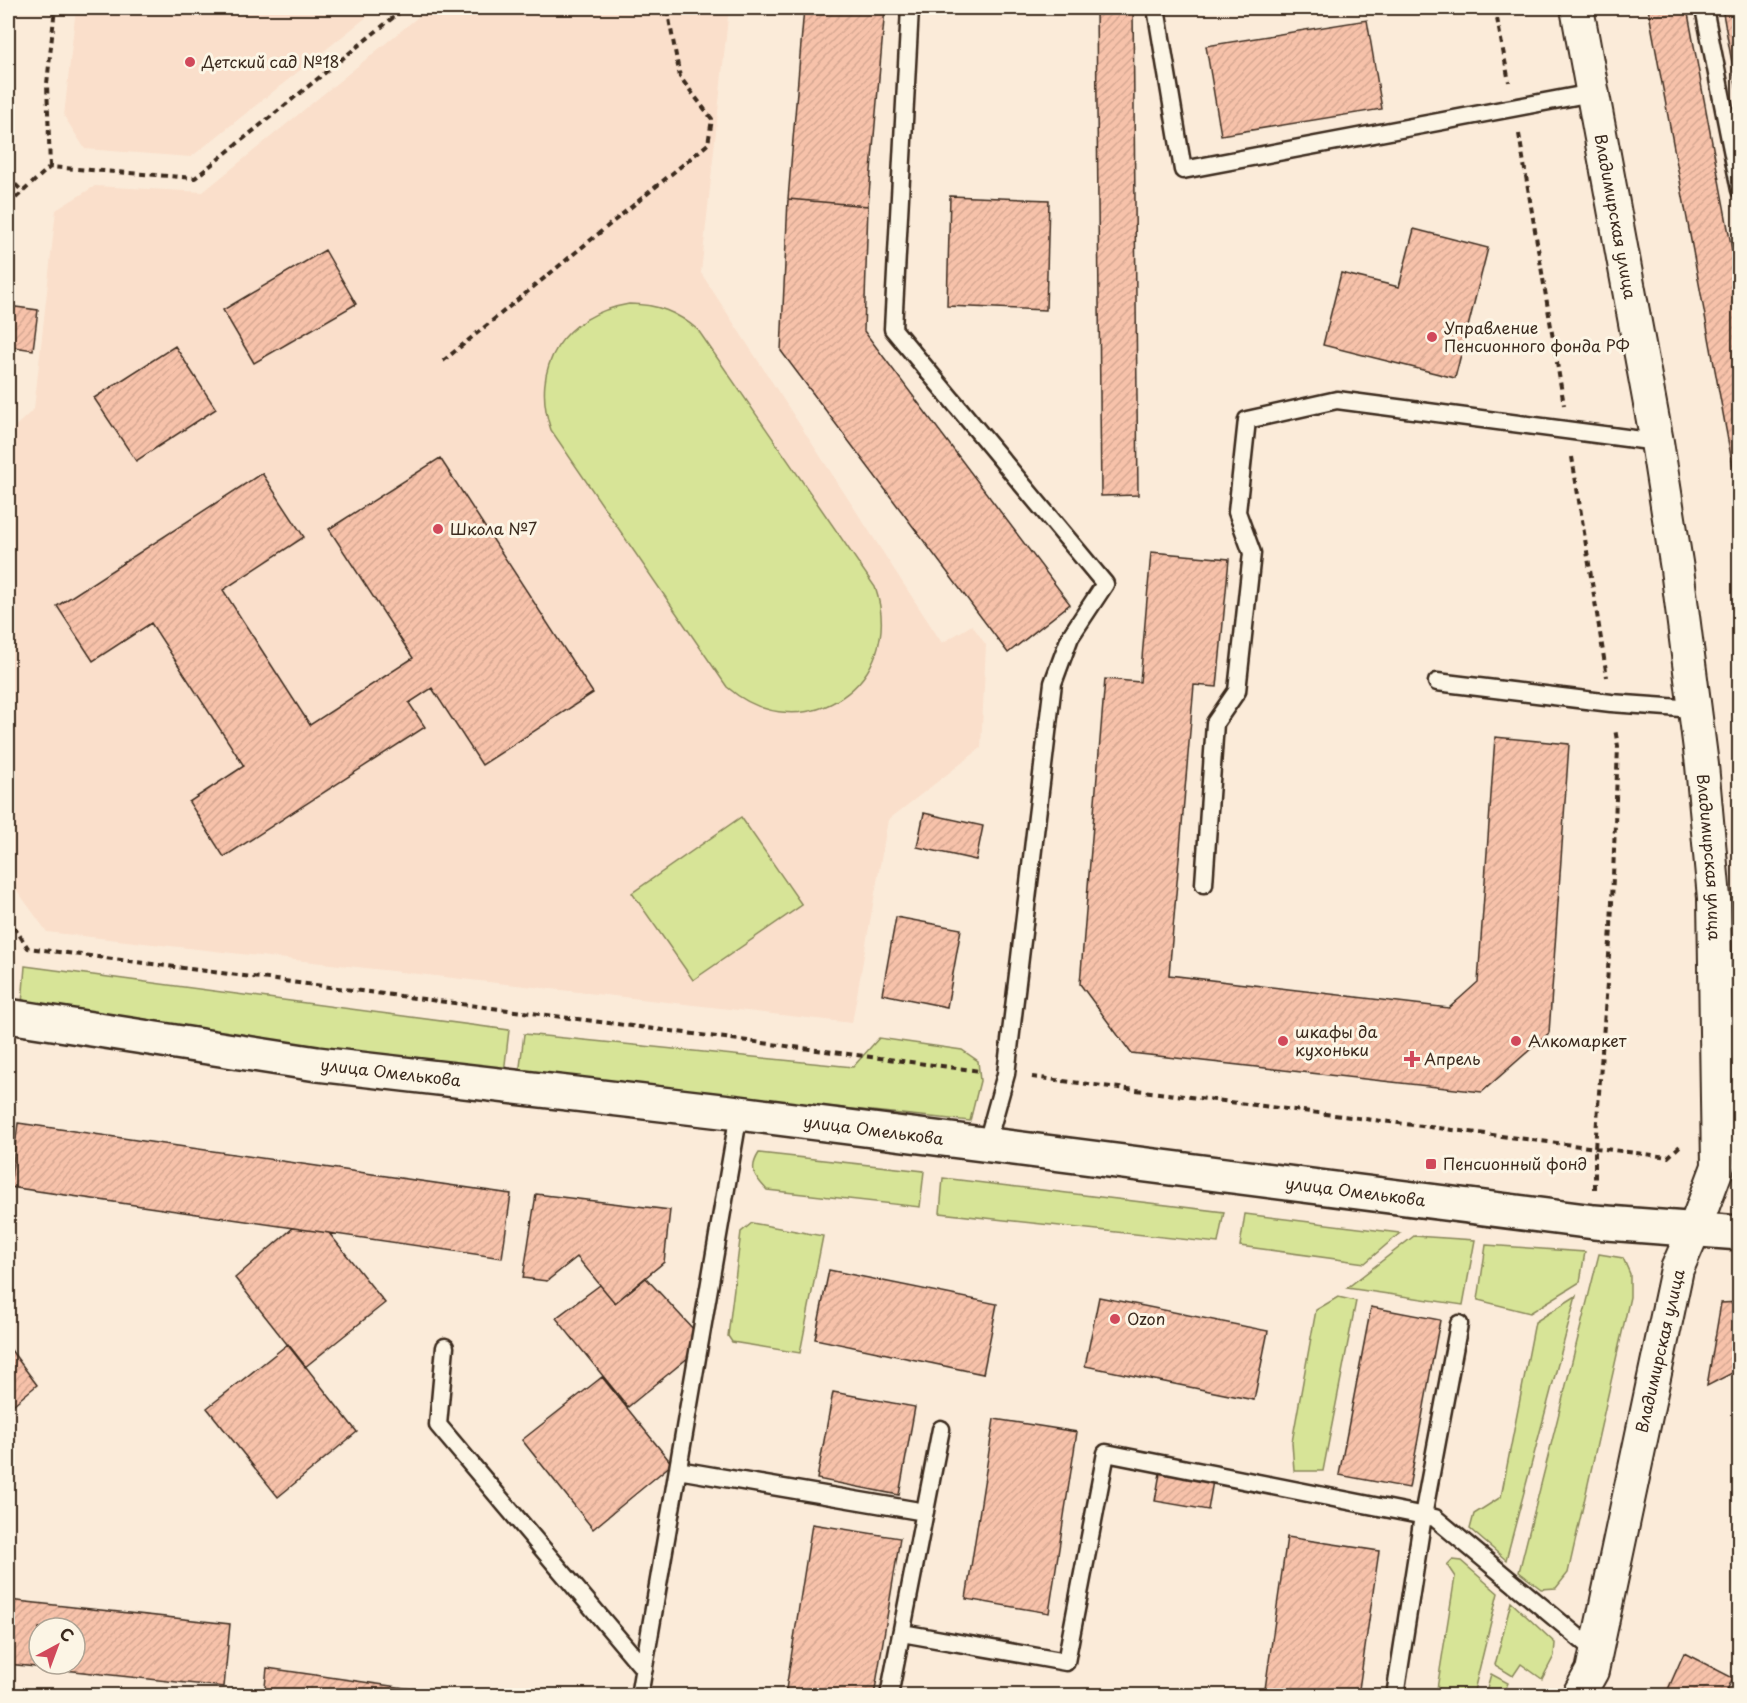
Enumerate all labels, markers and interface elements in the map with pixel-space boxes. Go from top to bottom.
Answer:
place label: Детский сад №18 [201,49,340,73]
marker: Детский сад №18 [183,55,197,69]
street label: Владимирская улица [1589,132,1643,301]
place label: Управление Пенсионного фонда РФ [1444,315,1630,357]
marker: Управление Пенсионного фонда РФ [1425,330,1439,344]
place label: Школа №7 [450,516,537,540]
marker: Школа №7 [431,522,445,536]
street label: Владимирская улица [1692,773,1728,941]
place label: шкафы да кухоньки [1295,1019,1377,1061]
place label: Алкомаркет [1528,1028,1627,1052]
marker: шкафы да кухоньки [1276,1034,1290,1048]
marker: Алкомаркет [1509,1034,1523,1048]
place label: Апрель [1424,1046,1480,1070]
street label: улица Омелькова [320,1052,462,1092]
marker: Апрель [1405,1052,1419,1066]
street label: улица Омелькова [802,1108,945,1150]
place label: Пенсионный фонд [1443,1151,1587,1175]
marker: Пенсионный фонд [1424,1157,1438,1171]
street label: улица Омелькова [1284,1170,1427,1211]
street label: Владимирская улица [1629,1267,1690,1435]
place label: Ozon [1127,1306,1165,1330]
marker: Ozon [1108,1312,1122,1326]
north arrow [27,1616,87,1676]
text: С [55,1621,80,1647]

